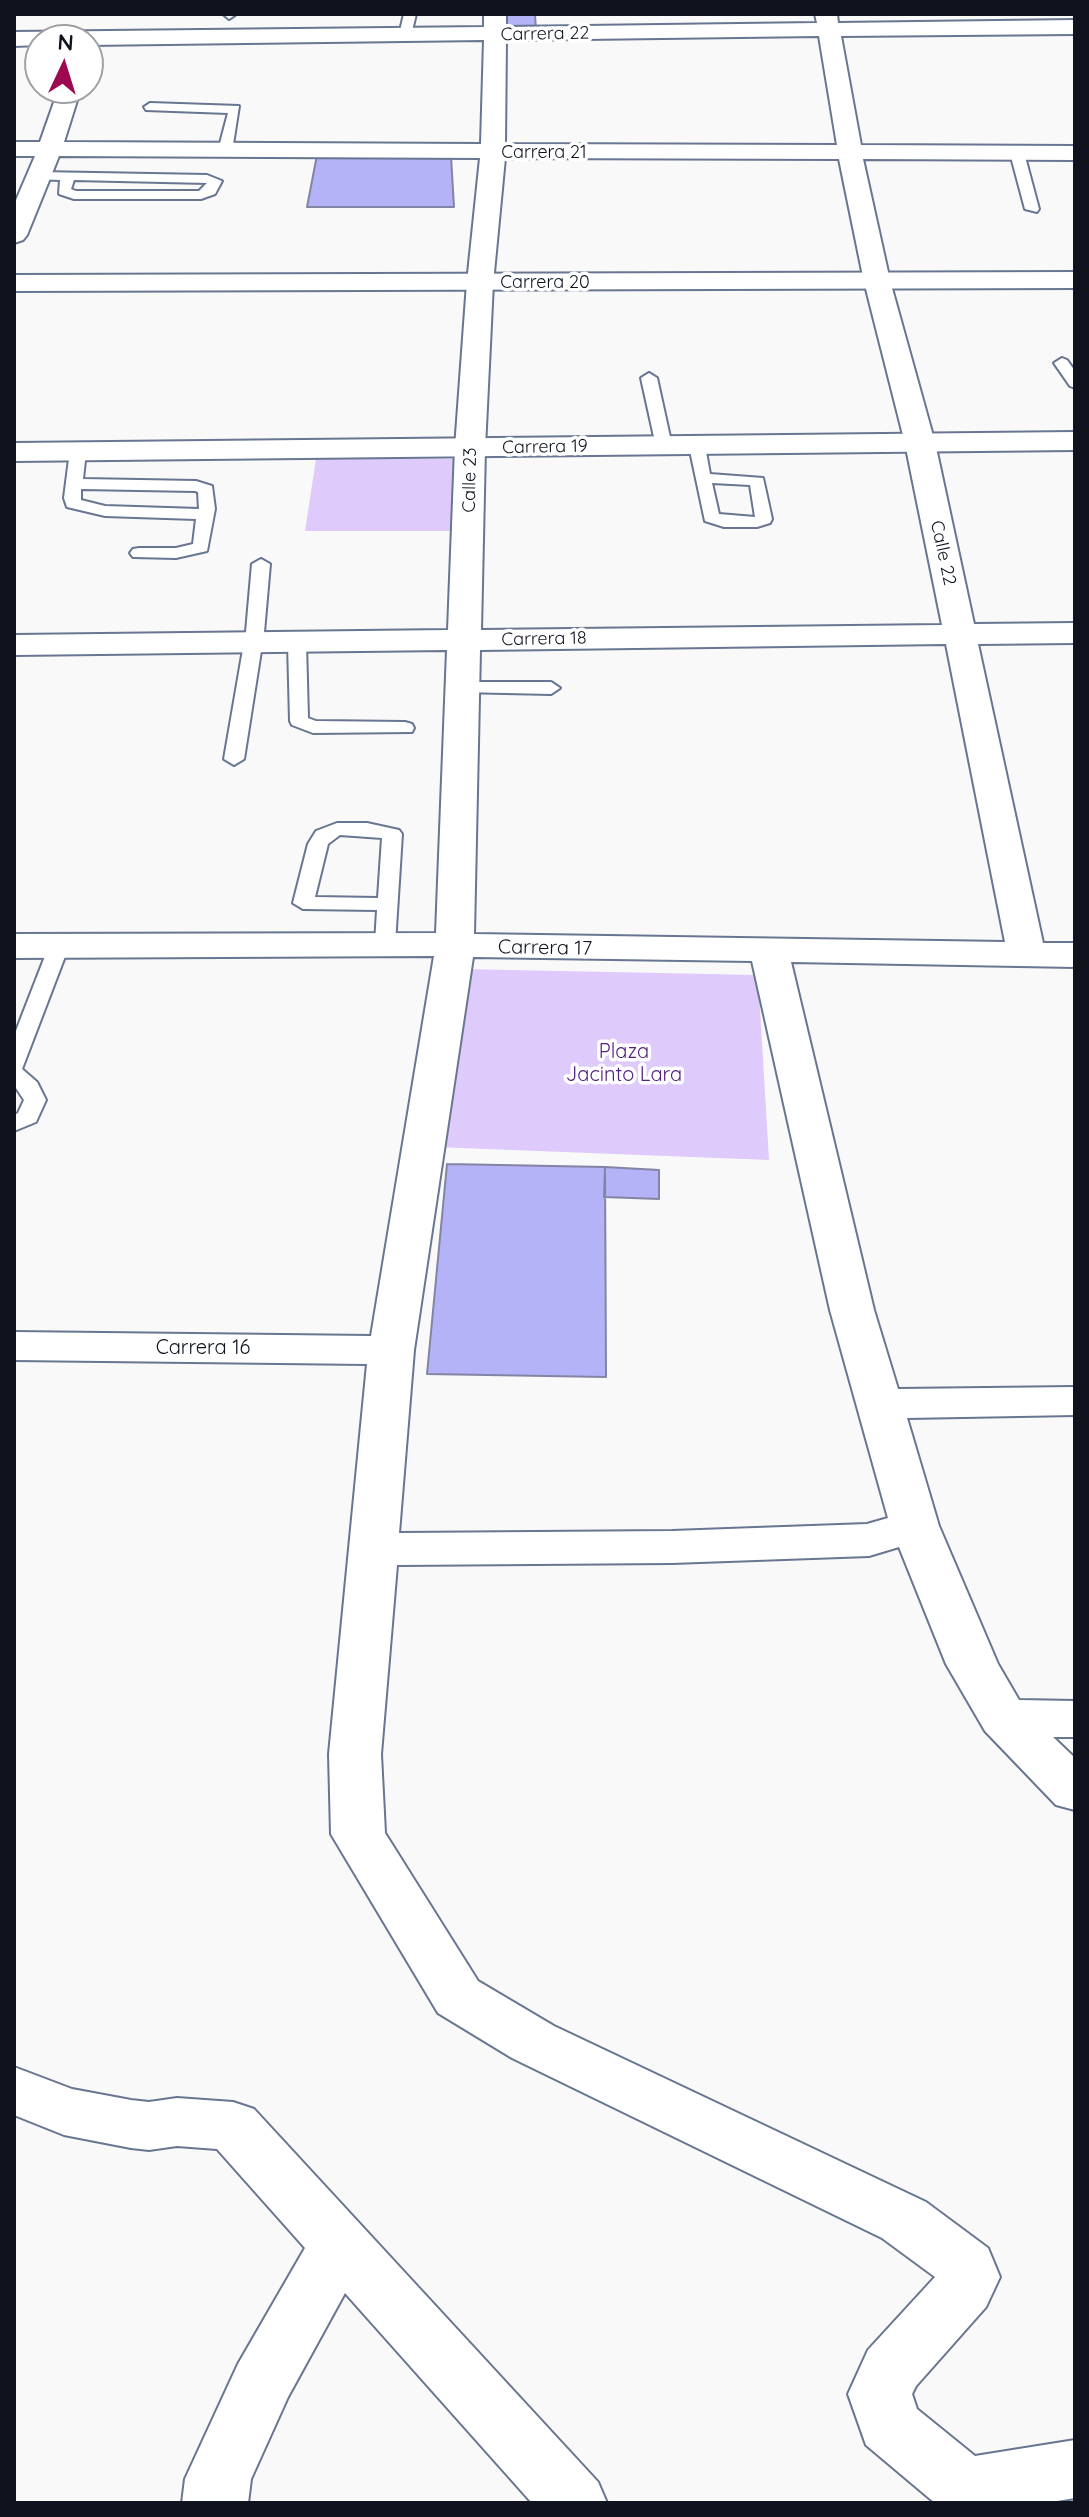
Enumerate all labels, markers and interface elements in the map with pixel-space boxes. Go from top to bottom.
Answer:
street label: Carrera 22 [500,22,590,46]
north arrow [24,24,104,104]
text: N [56,28,75,57]
street label: Carrera 21 [501,142,587,164]
street label: Carrera 20 [500,272,590,294]
street label: Carrera 19 [502,435,588,459]
street label: Calle 23 [459,447,481,513]
street label: Calle 22 [926,519,960,587]
street label: Carrera 18 [501,627,587,651]
street label: Carrera 17 [498,935,592,961]
park label: Plaza Jacinto Lara [566,1040,682,1087]
street label: Carrera 16 [156,1336,250,1360]

